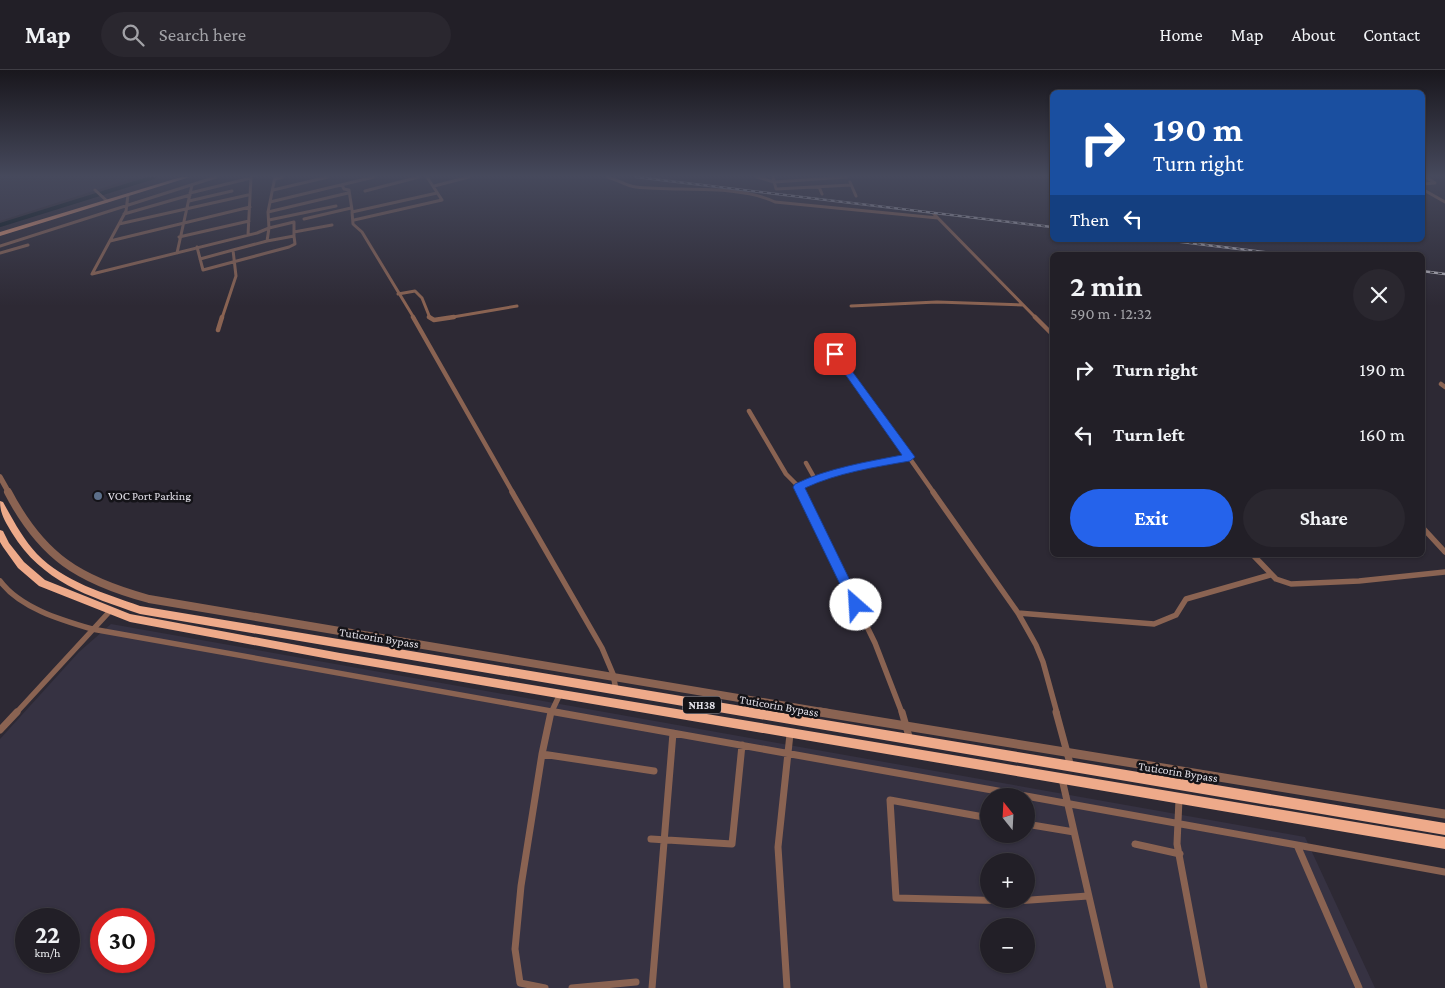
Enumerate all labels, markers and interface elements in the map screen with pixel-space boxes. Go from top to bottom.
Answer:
search box [101,12,451,57]
text: Map [25,21,71,48]
icon: search [119,21,147,49]
text: Search here [159,24,246,45]
text: Home [1160,25,1203,45]
text: Map [1231,25,1263,45]
text: About [1291,25,1335,45]
text: Contact [1363,25,1420,45]
icon: right [1070,110,1135,175]
text: 190 m [1153,110,1243,149]
text: Turn right [1153,151,1244,176]
icon: left [1119,205,1147,233]
text: Then [1070,209,1109,230]
text: 2 min [1070,269,1142,302]
button: close [1353,269,1405,321]
text: 590 m · 12:32 [1070,305,1152,322]
pin [814,333,856,375]
icon: arrive [821,340,849,368]
icon: right [1070,356,1098,384]
text: Turn right [1113,359,1198,380]
text: 190 m [1359,359,1405,380]
icon: left [1070,421,1098,449]
text: Turn left [1113,424,1185,445]
text: 160 m [1359,424,1405,445]
place label: VOC Port Parking [108,489,191,503]
button: Exit [1070,489,1233,547]
button: Share [1243,489,1405,547]
marker: VOC Port Parking [92,490,104,502]
position arrow [829,578,881,630]
street label: Tuticorin Bypass [338,625,420,651]
street label: Tuticorin Bypass [738,692,820,720]
road number: NH38 [683,696,721,714]
street label: Tuticorin Bypass [1137,759,1219,785]
north arrow [980,788,1035,842]
map controls [980,788,1035,973]
button: + [980,853,1035,908]
speed limit sign: 30 [90,908,155,973]
button: − [980,918,1035,973]
text: 22 [35,921,60,948]
text: km/h [35,946,60,960]

